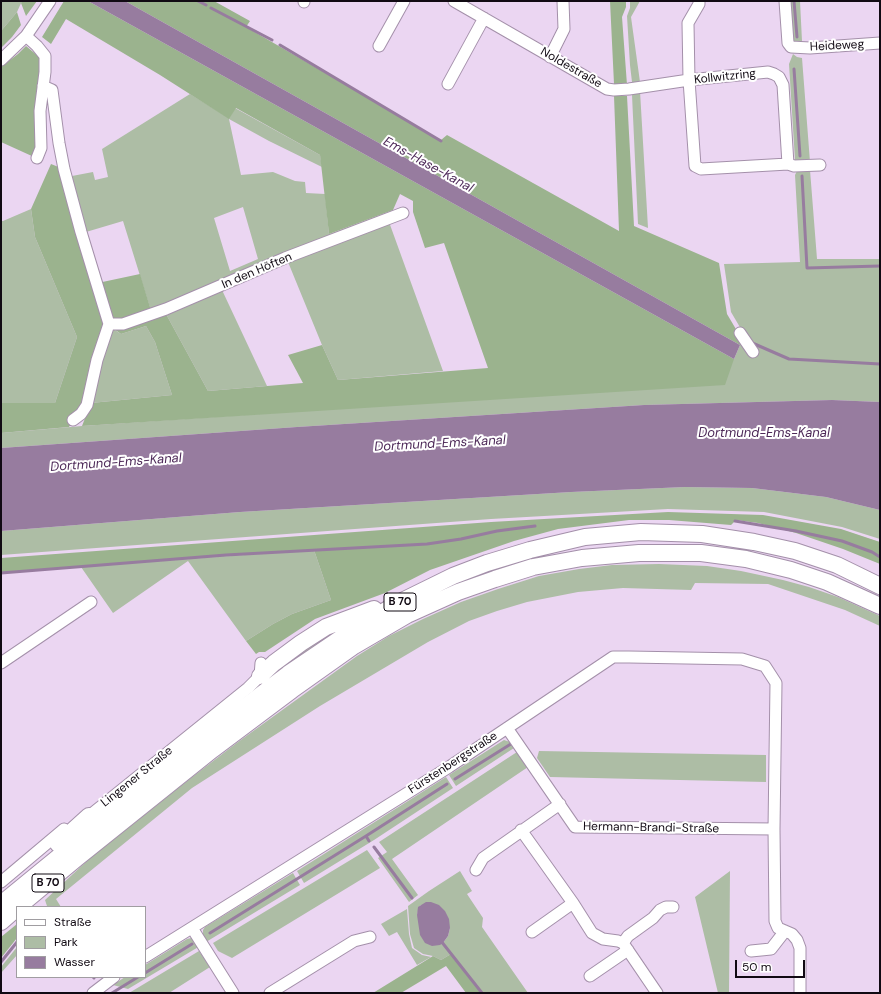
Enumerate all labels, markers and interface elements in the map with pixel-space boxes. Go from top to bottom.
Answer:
street label: Heideweg [809,37,865,55]
street label: Noldestraße [538,45,604,91]
street label: Kollwitzring [693,67,757,87]
water label: Ems-Hase-Kanal [380,134,476,196]
street label: In den Höften [220,250,294,292]
water label: Dortmund-Ems-Kanal [698,426,830,442]
water label: Dortmund-Ems-Kanal [374,433,506,455]
water label: Dortmund-Ems-Kanal [50,451,182,475]
road number: B 70 [384,593,416,611]
street label: Fürstenbergstraße [406,729,500,797]
street label: Lingener Straße [98,744,176,810]
street label: Hermann-Brandi-Straße [583,820,719,836]
road number: B 70 [32,874,64,892]
legend [16,906,146,978]
text: Straße [54,914,91,930]
text: Park [54,934,78,950]
scale bar [737,952,807,978]
text: Wasser [54,954,95,970]
text: 50 m [742,959,771,975]

